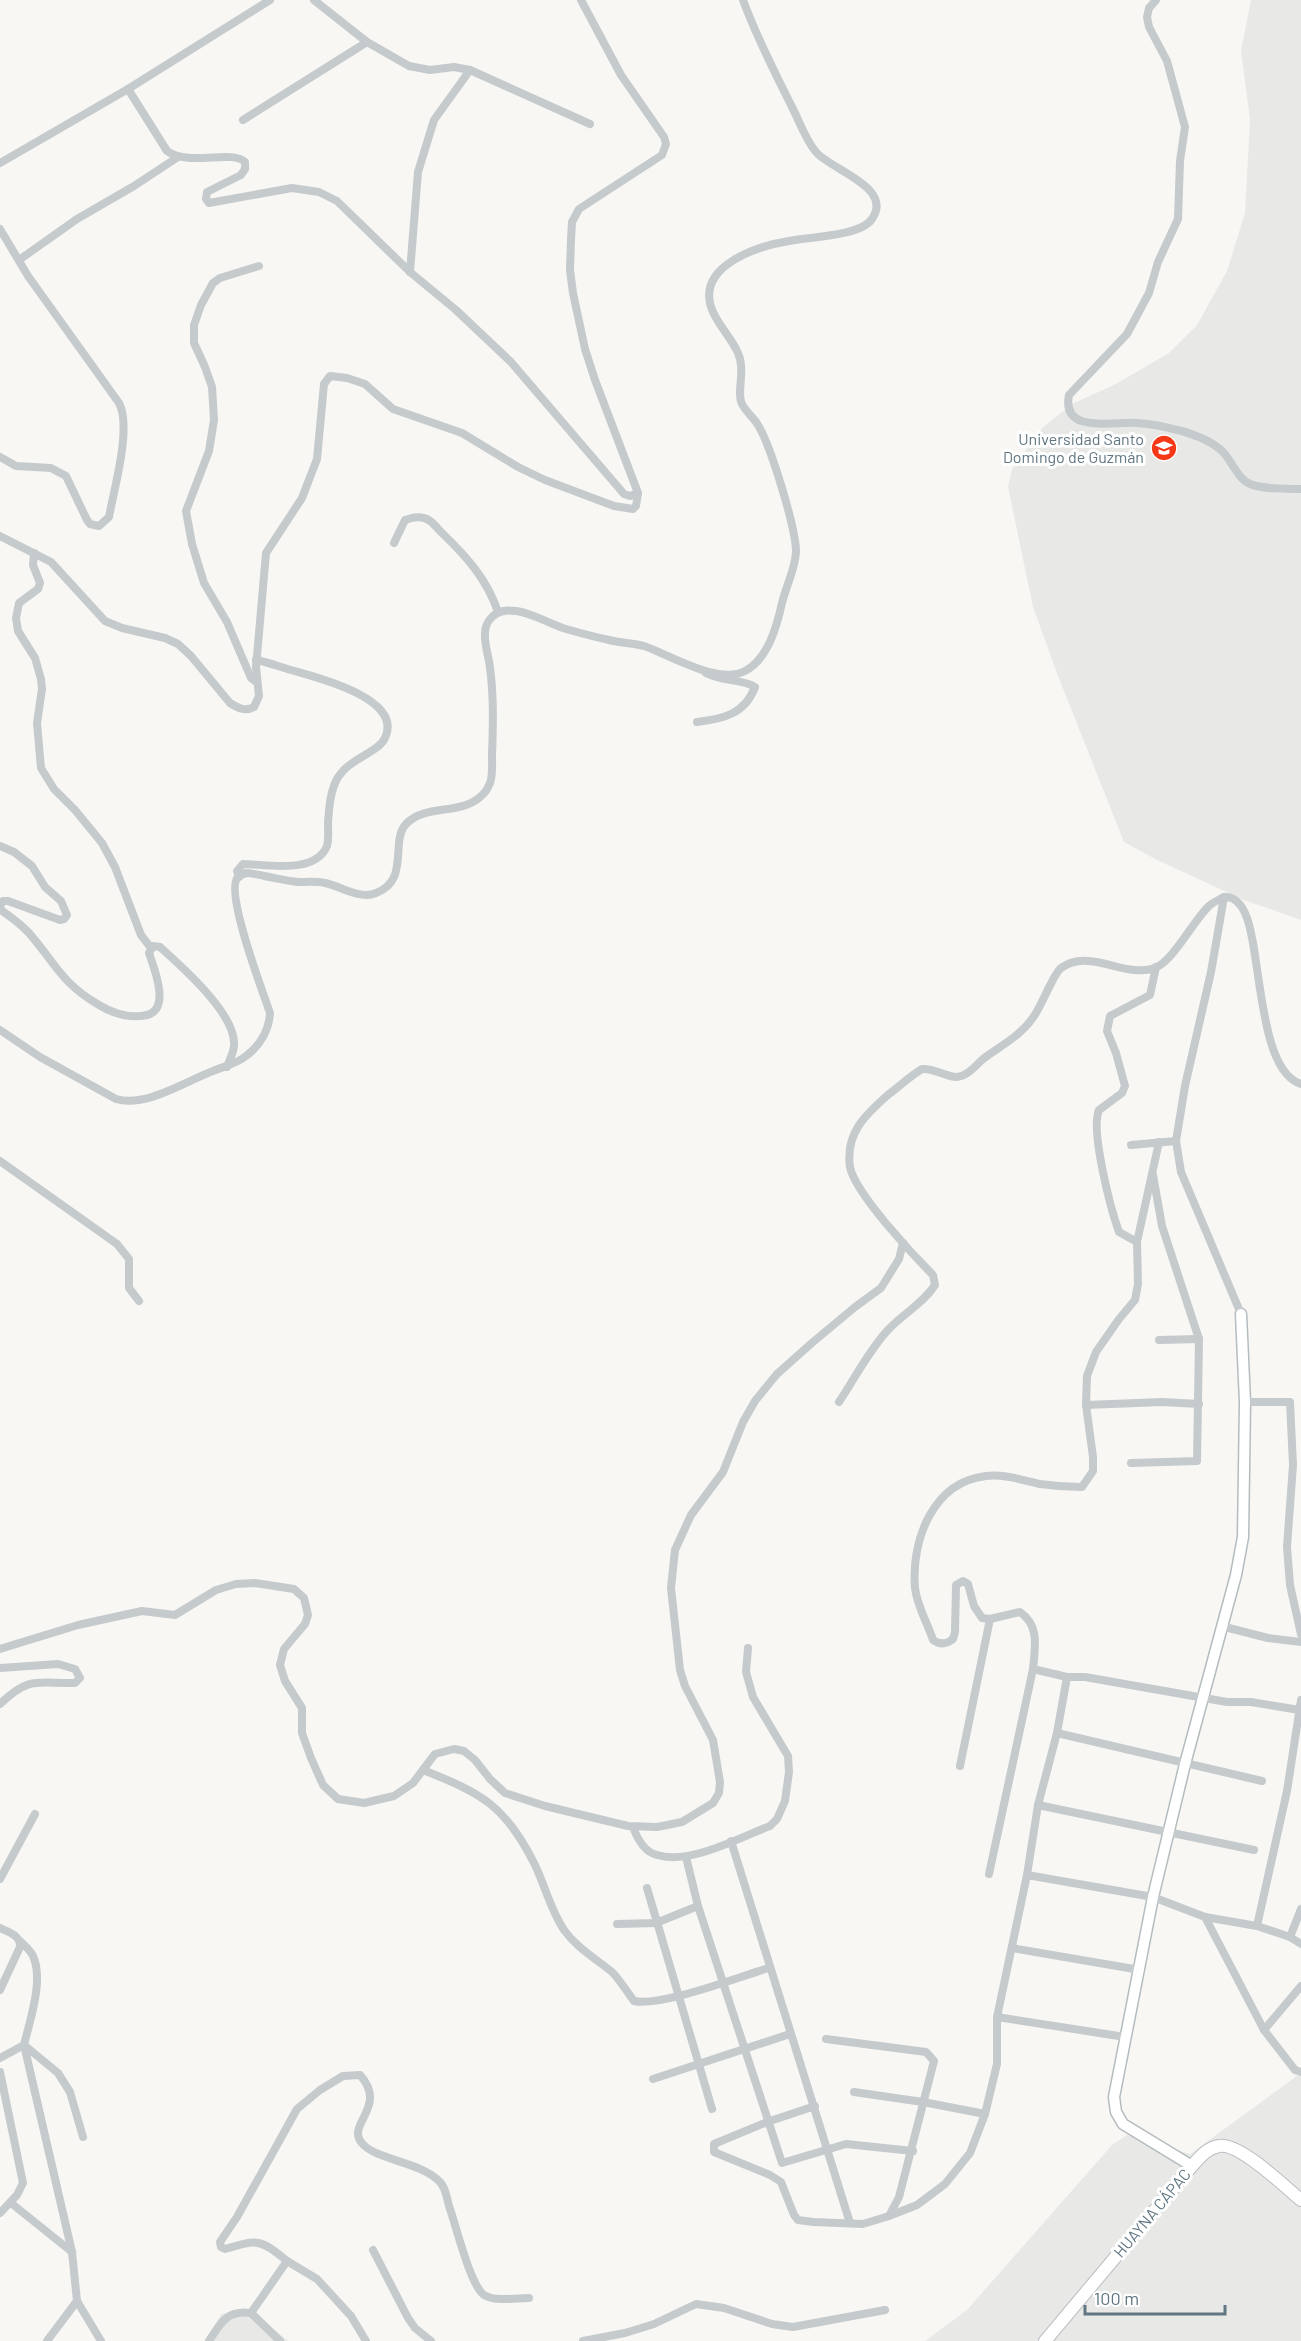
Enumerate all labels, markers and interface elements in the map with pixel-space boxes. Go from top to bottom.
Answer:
place label: Universidad Santo Domingo de Guzmán [1003,429,1144,466]
school or university icon: Universidad Santo Domingo de Guzmán [1149,433,1179,463]
street label: HUAYNA CÁPAC [1109,2165,1194,2261]
scale bar [1085,2278,1224,2316]
text: 100 m [1094,2287,1139,2309]

